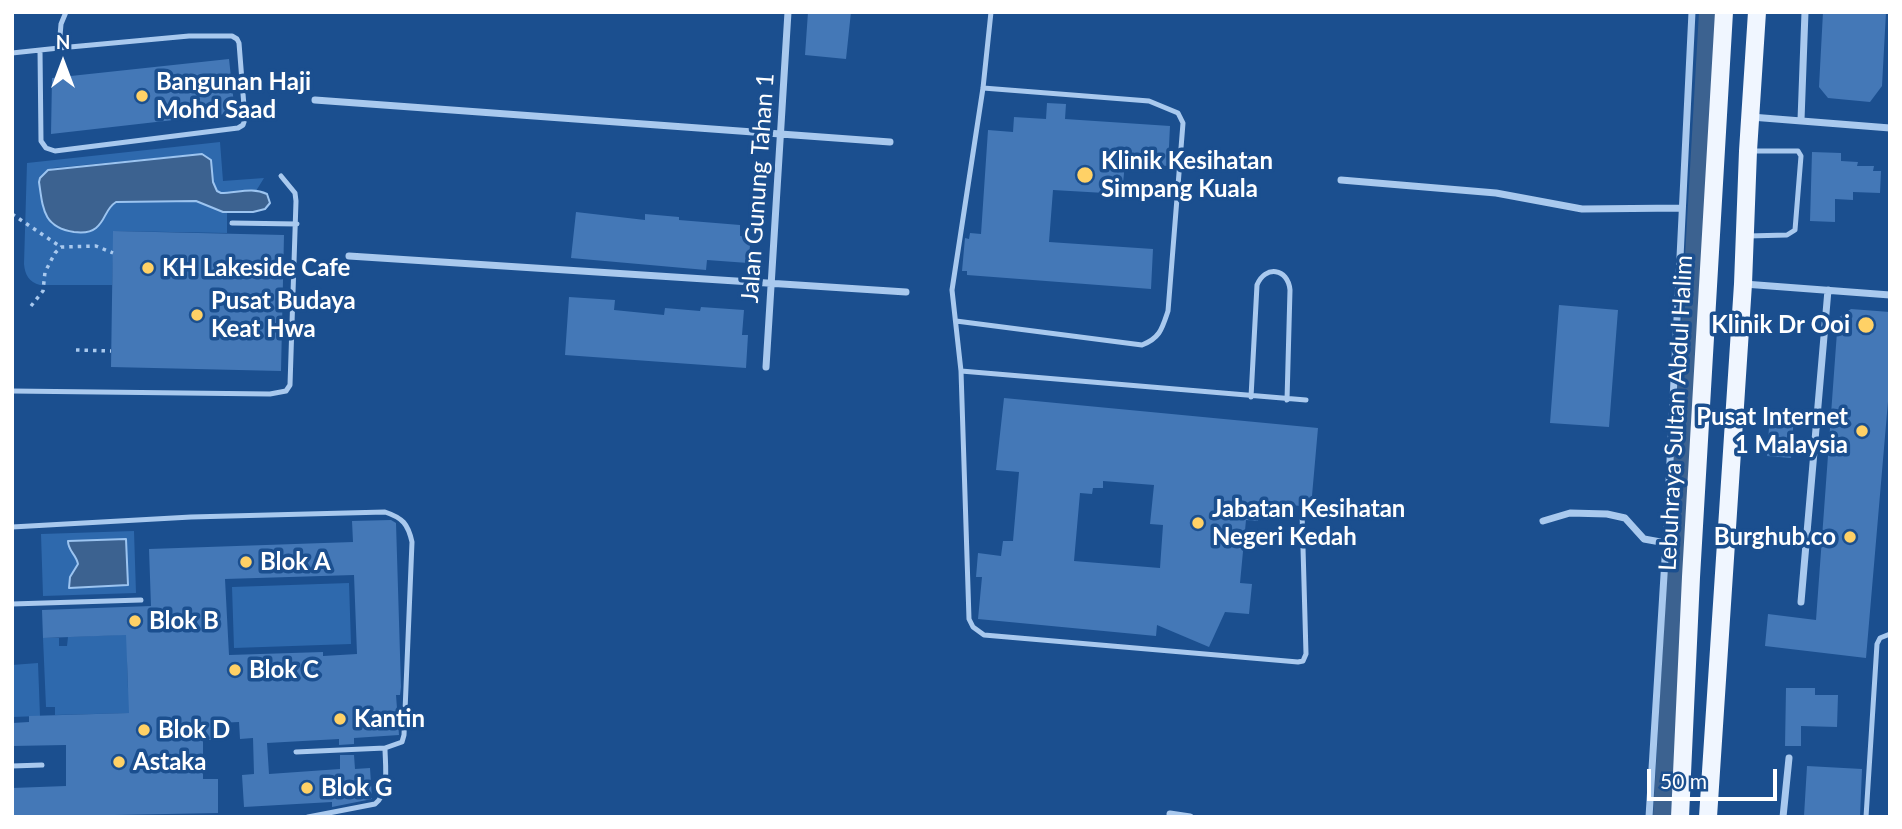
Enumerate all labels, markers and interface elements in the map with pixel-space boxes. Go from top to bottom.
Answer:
north arrow [28,28,98,98]
text: N [56,30,70,53]
place label: Bangunan Haji Mohd Saad [156,68,311,124]
street label: Jalan Gunung Tahan 1 [736,72,780,304]
marker: Bangunan Haji Mohd Saad [134,88,150,104]
place label: Klinik Kesihatan Simpang Kuala [1101,147,1273,203]
marker: Klinik Kesihatan Simpang Kuala [1075,165,1095,185]
place label: KH Lakeside Cafe [162,254,350,282]
street label: Lebuhraya Sultan Abdul Halim [1653,254,1699,572]
marker: KH Lakeside Cafe [140,260,156,276]
place label: Pusat Budaya Keat Hwa [211,287,356,343]
marker: Pusat Budaya Keat Hwa [189,307,205,323]
place label: Klinik Dr Ooi [1711,311,1850,339]
marker: Klinik Dr Ooi [1856,315,1876,335]
place label: Pusat Internet 1 Malaysia [1696,403,1848,459]
marker: Pusat Internet 1 Malaysia [1854,423,1870,439]
place label: Jabatan Kesihatan Negeri Kedah [1212,495,1405,551]
marker: Jabatan Kesihatan Negeri Kedah [1190,515,1206,531]
place label: Burghub.co [1714,523,1836,551]
marker: Burghub.co [1842,529,1858,545]
place label: Blok A [260,548,331,576]
marker: Blok A [238,554,254,570]
place label: Blok B [149,607,219,635]
marker: Blok B [127,613,143,629]
place label: Blok C [249,656,319,684]
marker: Blok C [227,662,243,678]
place label: Kantin [354,705,425,733]
marker: Kantin [332,711,348,727]
place label: Blok D [158,716,230,744]
marker: Blok D [136,722,152,738]
place label: Astaka [133,748,206,776]
marker: Astaka [111,754,127,770]
scale bar [1650,756,1780,800]
text: 50 m [1660,768,1707,793]
place label: Blok G [321,774,392,802]
marker: Blok G [299,780,315,796]

